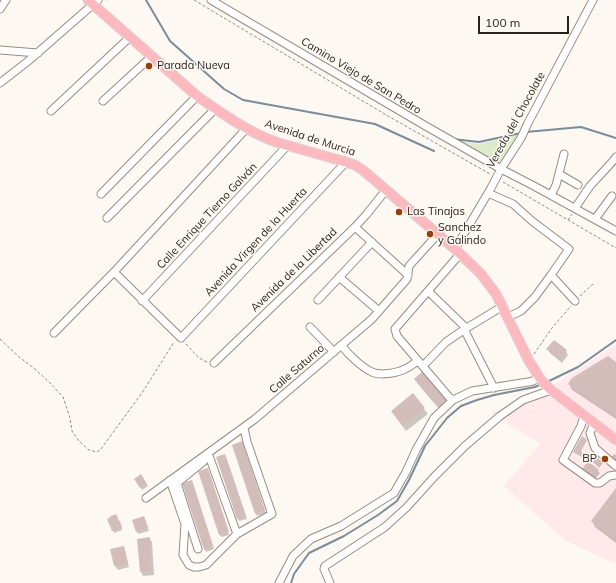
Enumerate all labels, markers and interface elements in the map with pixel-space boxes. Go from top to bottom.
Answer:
scale bar [480,8,571,34]
text: 100 m [485,15,520,30]
street label: Camino Viejo de San Pedro [299,35,423,117]
place label: Parada Nueva [157,59,230,73]
marker: Parada Nueva [144,61,154,71]
street label: Vereda del Chocolate [484,70,548,170]
street label: Avenida de Murcia [263,117,357,159]
street label: Calle Enrique Tierno Galván [154,160,260,272]
street label: Avenida Virgen de la Huerta [202,185,310,299]
place label: Las Tinajas [407,205,465,219]
marker: Las Tinajas [394,207,404,217]
place label: Sanchez y Galindo [438,221,486,247]
street label: Avenida de la Libertad [248,225,340,315]
marker: Sanchez y Galindo [425,229,435,239]
street label: Calle Saturno [267,342,327,396]
place label: BP [582,452,597,466]
marker: BP [600,454,610,464]

